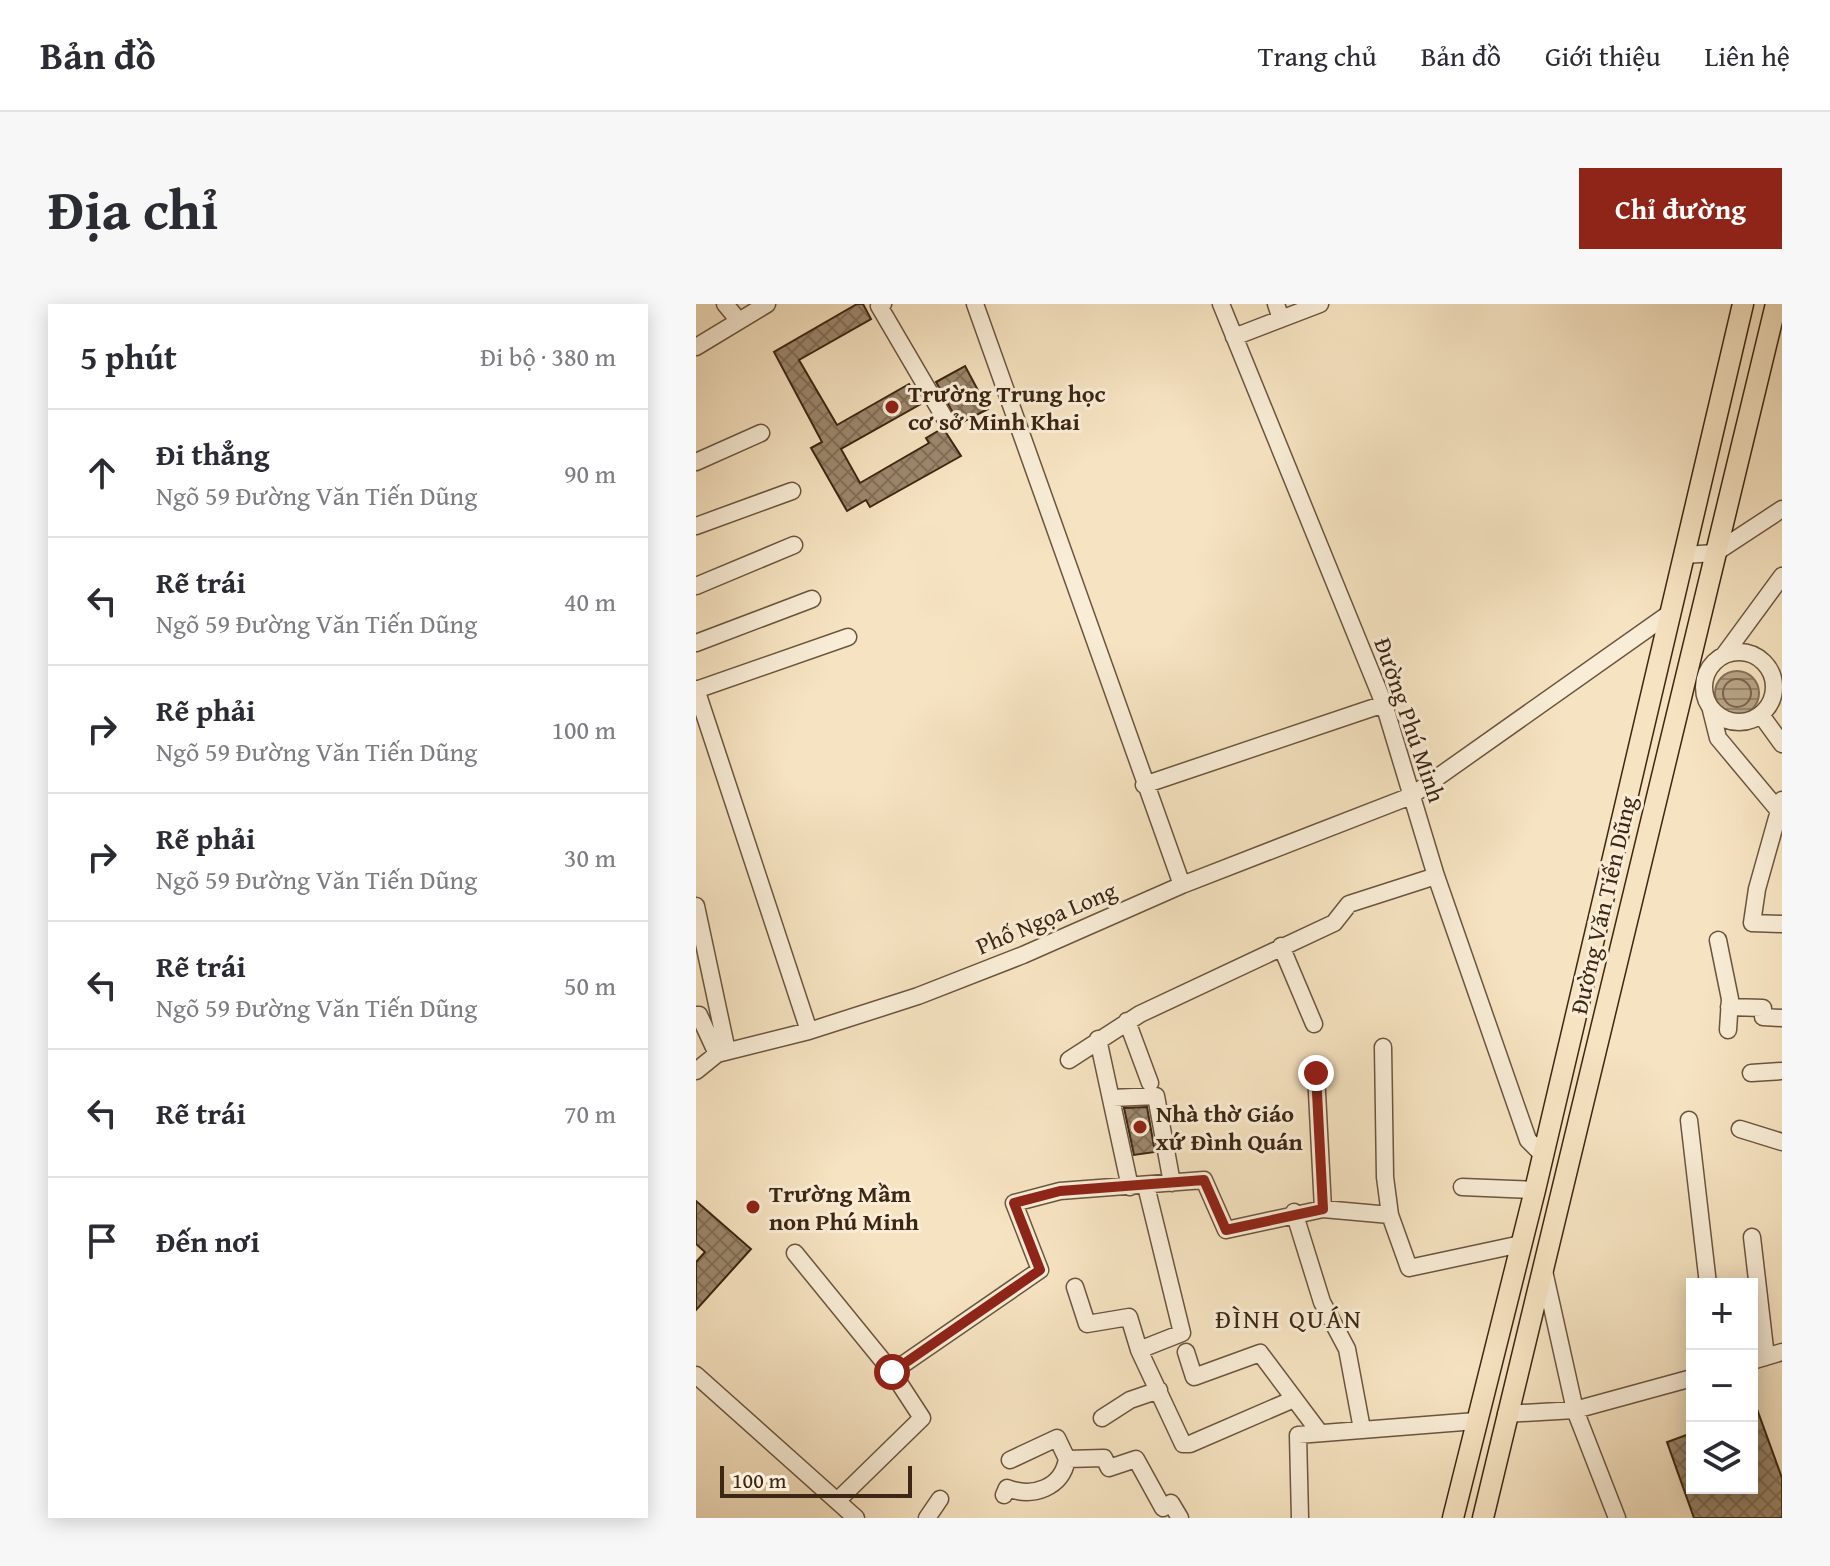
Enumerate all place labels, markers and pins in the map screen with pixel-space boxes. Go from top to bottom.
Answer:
place label: Trường Trung học cơ sở Minh Khai [908,376,1106,439]
marker: Trường Trung học cơ sở Minh Khai [883,398,901,416]
place label: Nhà thờ Giáo xứ Đình Quán [1156,1096,1303,1159]
marker: Nhà thờ Giáo xứ Đình Quán [1131,1118,1149,1136]
place label: Trường Mầm non Phú Minh [769,1176,919,1239]
marker: Trường Mầm non Phú Minh [744,1198,762,1216]

